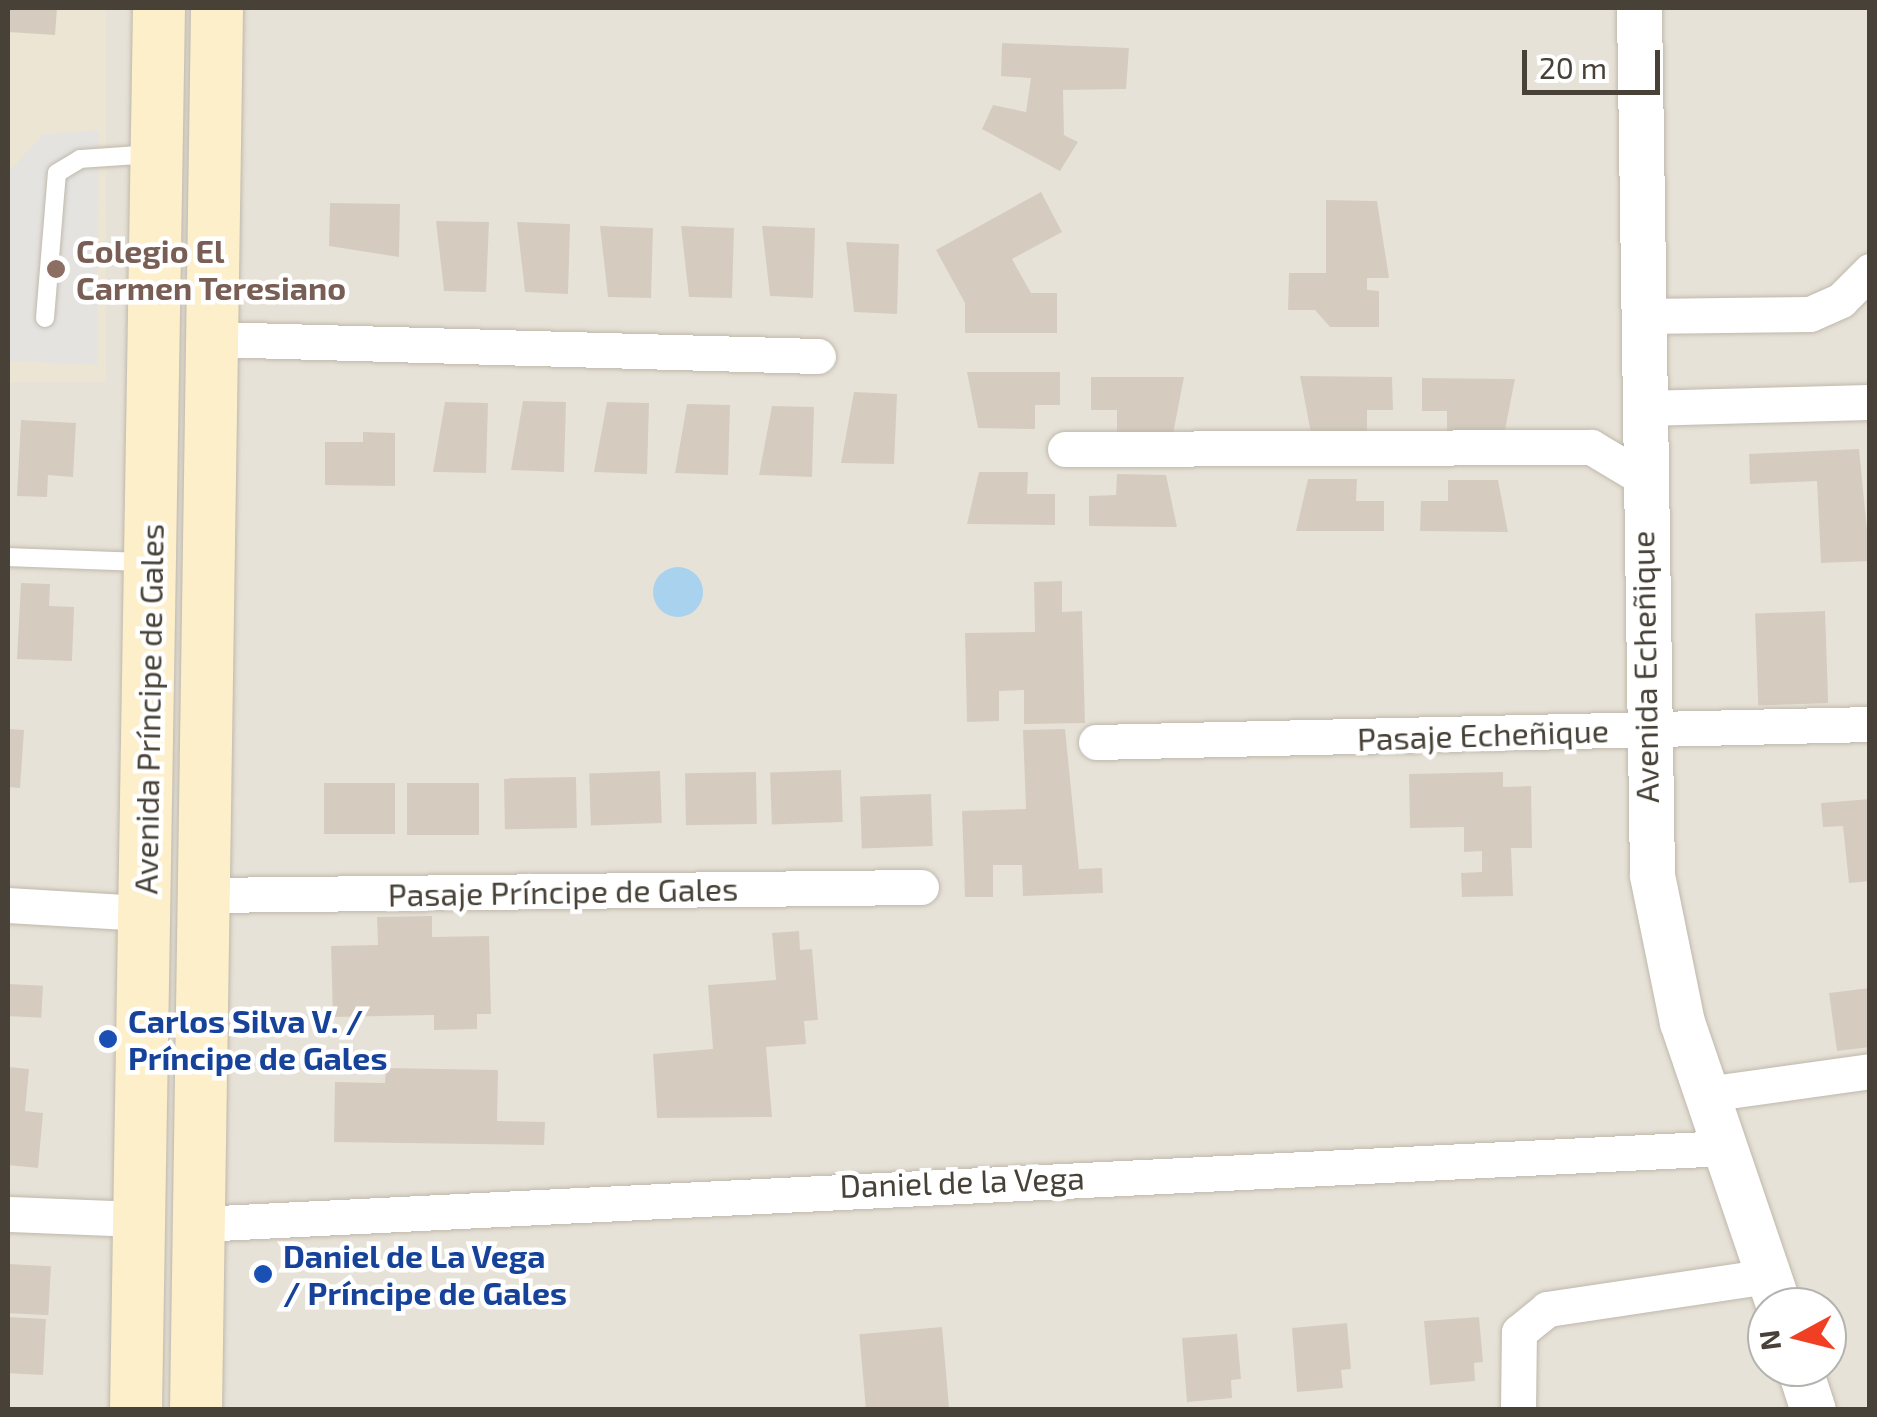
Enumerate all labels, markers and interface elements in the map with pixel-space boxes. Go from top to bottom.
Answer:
scale bar [1527,30,1664,92]
text: 20 m [1539,49,1607,85]
place label: Colegio El Carmen Teresiano [76,232,347,307]
marker: Colegio El Carmen Teresiano [45,258,67,280]
street label: Avenida Príncipe de Gales [126,523,170,895]
street label: Avenida Echeñique [1622,531,1666,803]
street label: Pasaje Echeñique [1356,710,1610,758]
street label: Pasaje Príncipe de Gales [387,869,739,913]
place label: Carlos Silva V. / Príncipe de Gales [128,1002,387,1077]
marker: Carlos Silva V. / Príncipe de Gales [97,1028,119,1050]
street label: Daniel de la Vega [838,1158,1086,1204]
place label: Daniel de La Vega / Príncipe de Gales [283,1237,567,1312]
marker: Daniel de La Vega / Príncipe de Gales [252,1263,274,1285]
north arrow [1747,1287,1847,1387]
text: N [1751,1328,1787,1353]

